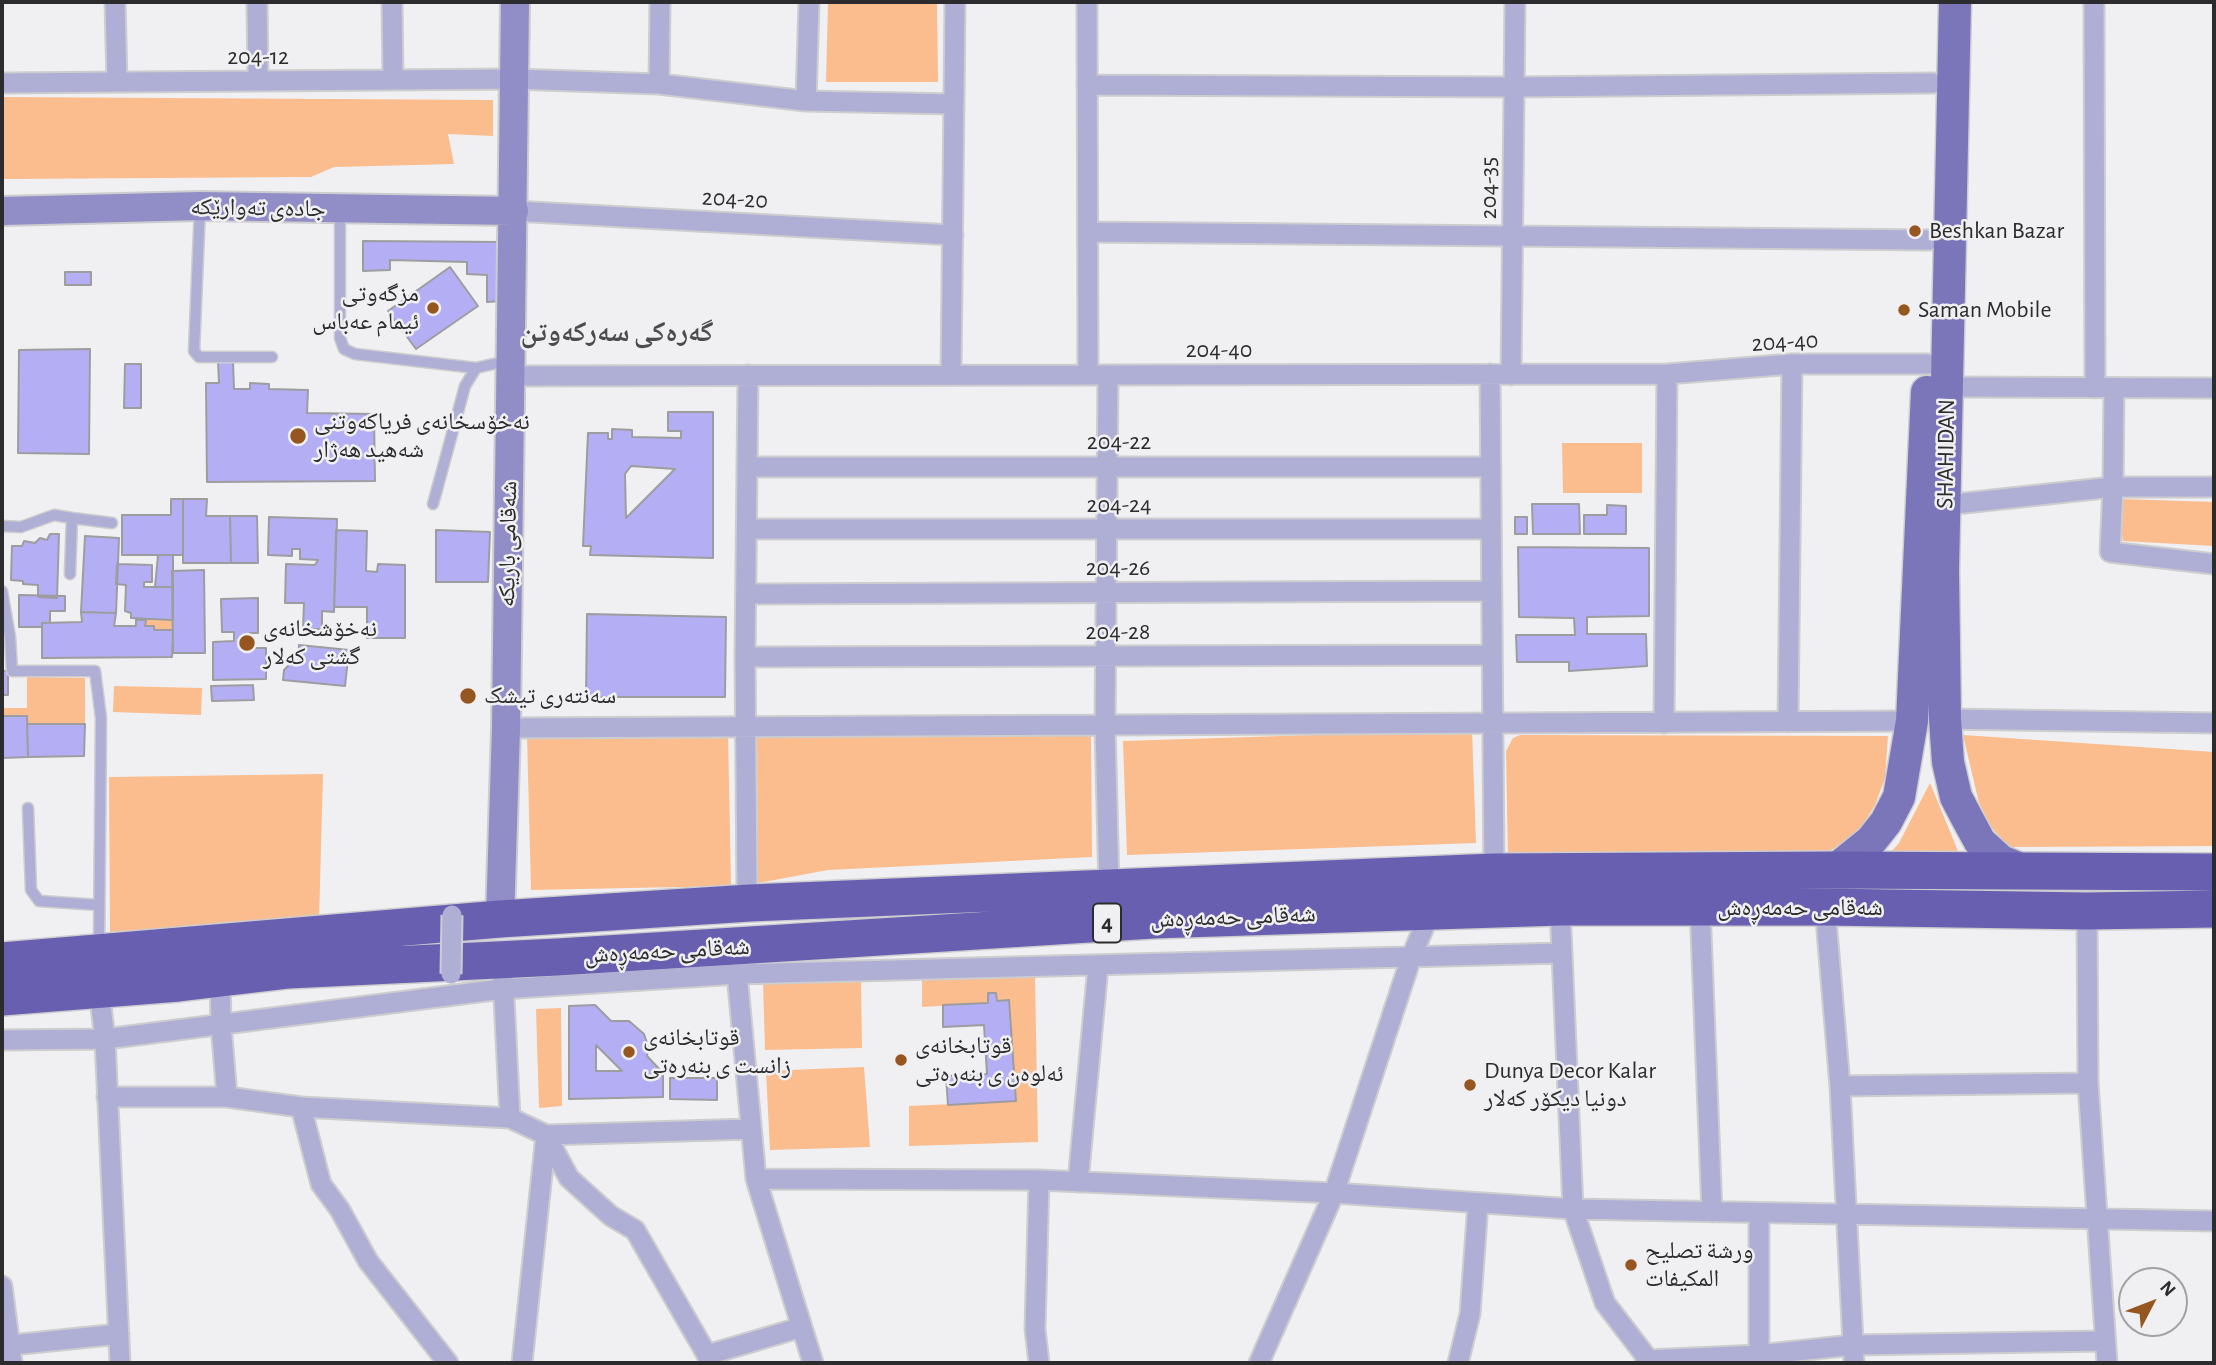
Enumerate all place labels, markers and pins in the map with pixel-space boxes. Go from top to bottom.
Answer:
place label: Beshkan Bazar [1929,217,2064,245]
marker: Beshkan Bazar [1907,223,1923,239]
place label: مزگەوتی ئیمام عەباس [312,280,419,336]
place label: Saman Mobile [1918,296,2051,324]
marker: مزگەوتی ئیمام عەباس [425,300,441,316]
marker: Saman Mobile [1896,302,1912,318]
place label: نەخۆسخانەی فریاکەوتنی شەهید هەژار [314,408,530,464]
marker: نەخۆسخانەی فریاکەوتنی شەهید هەژار [288,426,308,446]
place label: نەخۆشخانەی گشتی کەلار [263,615,377,671]
marker: نەخۆشخانەی گشتی کەلار [237,633,257,653]
place label: سەنتەری تیشک [484,682,616,710]
marker: سەنتەری تیشک [458,686,478,706]
place label: قوتابخانەی زانست ی بنەرەتی [643,1024,791,1080]
place label: قوتابخانەی ئەلوەن ی بنەرەتی [915,1032,1064,1088]
marker: قوتابخانەی زانست ی بنەرەتی [621,1044,637,1060]
marker: قوتابخانەی ئەلوەن ی بنەرەتی [893,1052,909,1068]
place label: Dunya Decor Kalar دونیا دیکۆر کەلار [1484,1057,1656,1113]
marker: Dunya Decor Kalar دونیا دیکۆر کەلار [1462,1077,1478,1093]
place label: ورشة تصليح المكيفات [1645,1237,1754,1293]
marker: ورشة تصليح المكيفات [1623,1257,1639,1273]

